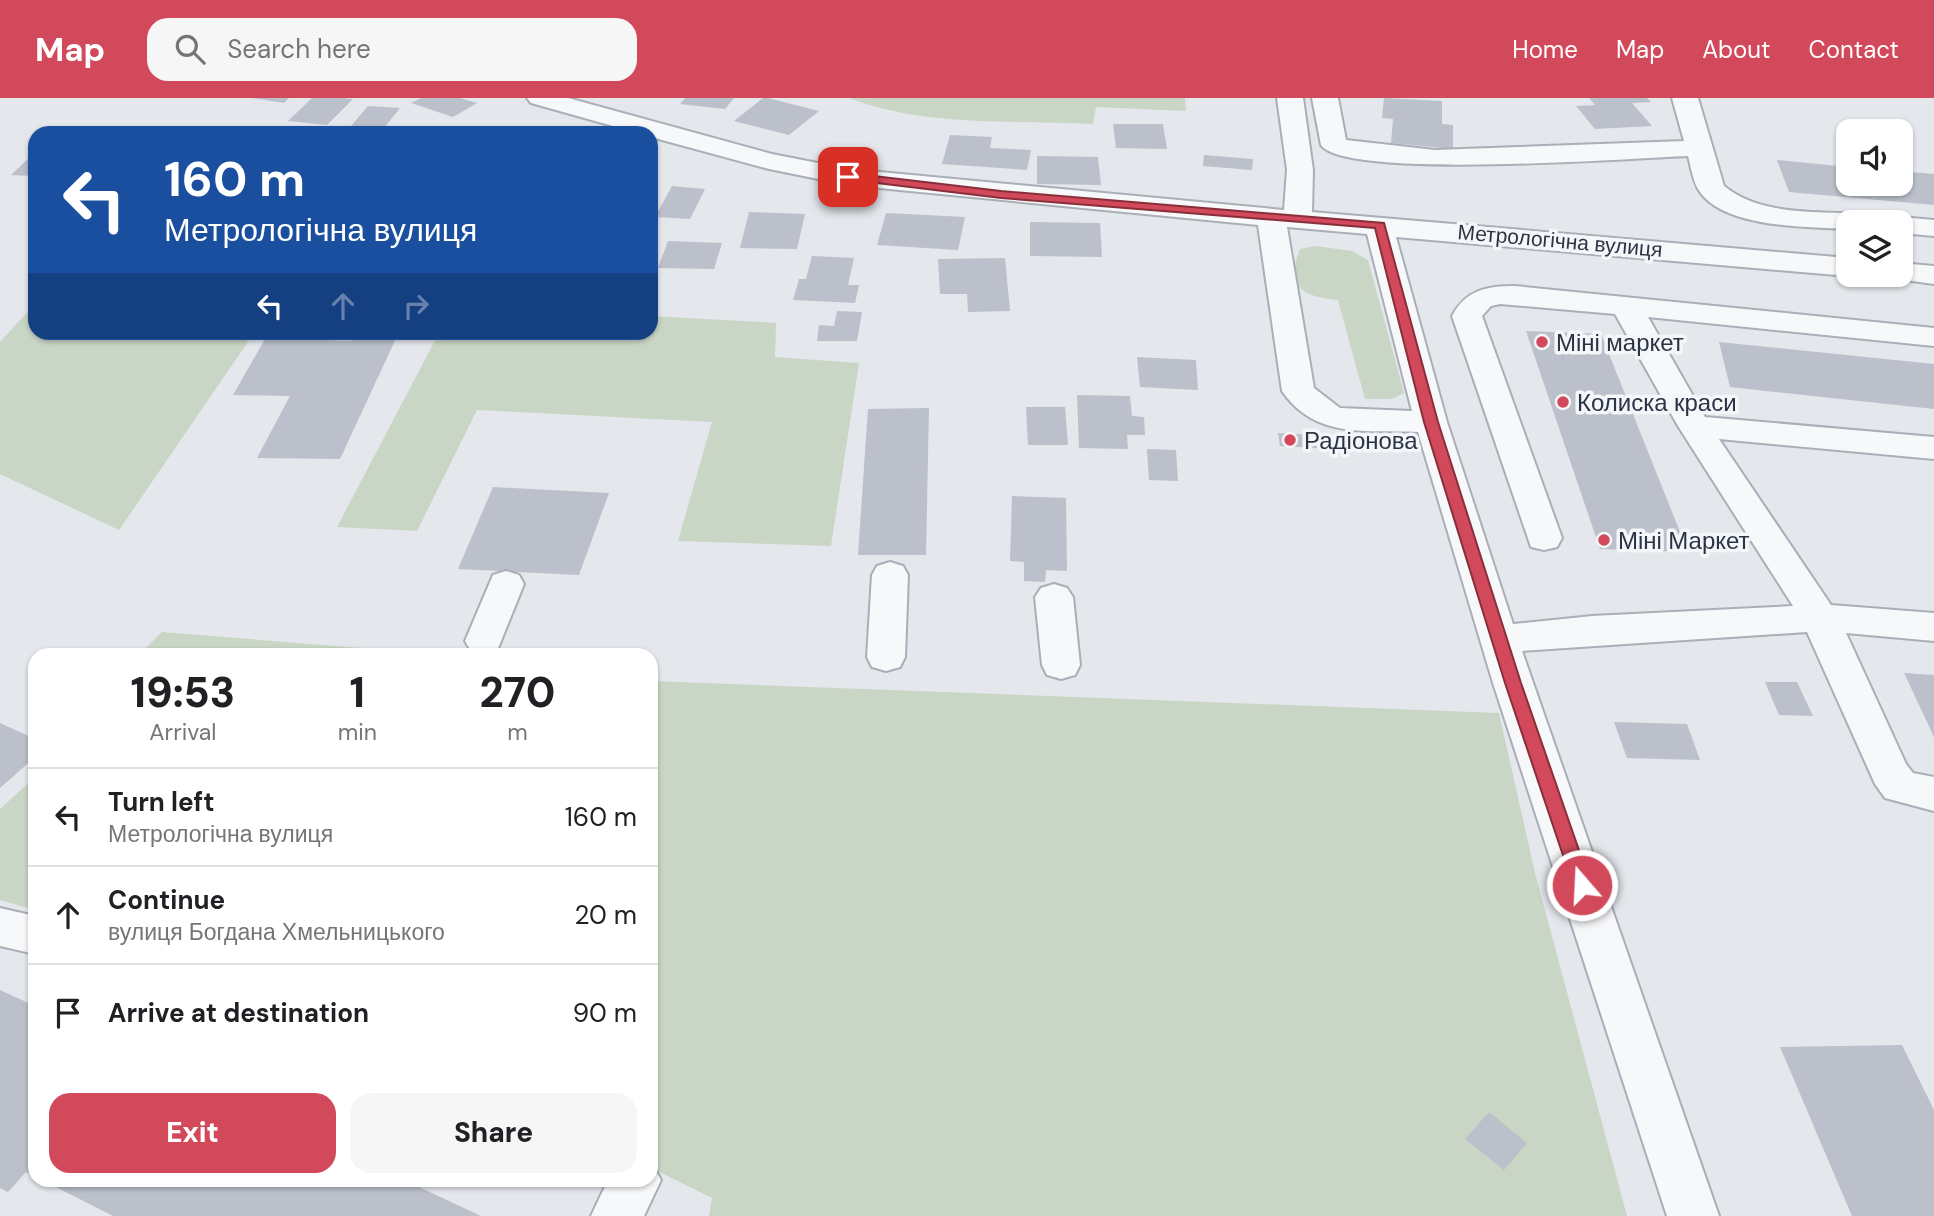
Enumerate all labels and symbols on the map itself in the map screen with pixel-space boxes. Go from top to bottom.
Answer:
pin [818,147,878,207]
street label: Метрологічна вулиця [1456,218,1664,264]
place label: Міні маркет [1556,327,1684,358]
marker: Міні маркет [1534,334,1550,350]
place label: Колиска краси [1577,387,1737,418]
marker: Колиска краси [1555,394,1571,410]
place label: Радіонова [1304,425,1418,456]
marker: Радіонова [1282,432,1298,448]
place label: Міні Маркет [1618,525,1750,556]
marker: Міні Маркет [1596,532,1612,548]
position arrow [1545,848,1619,922]

